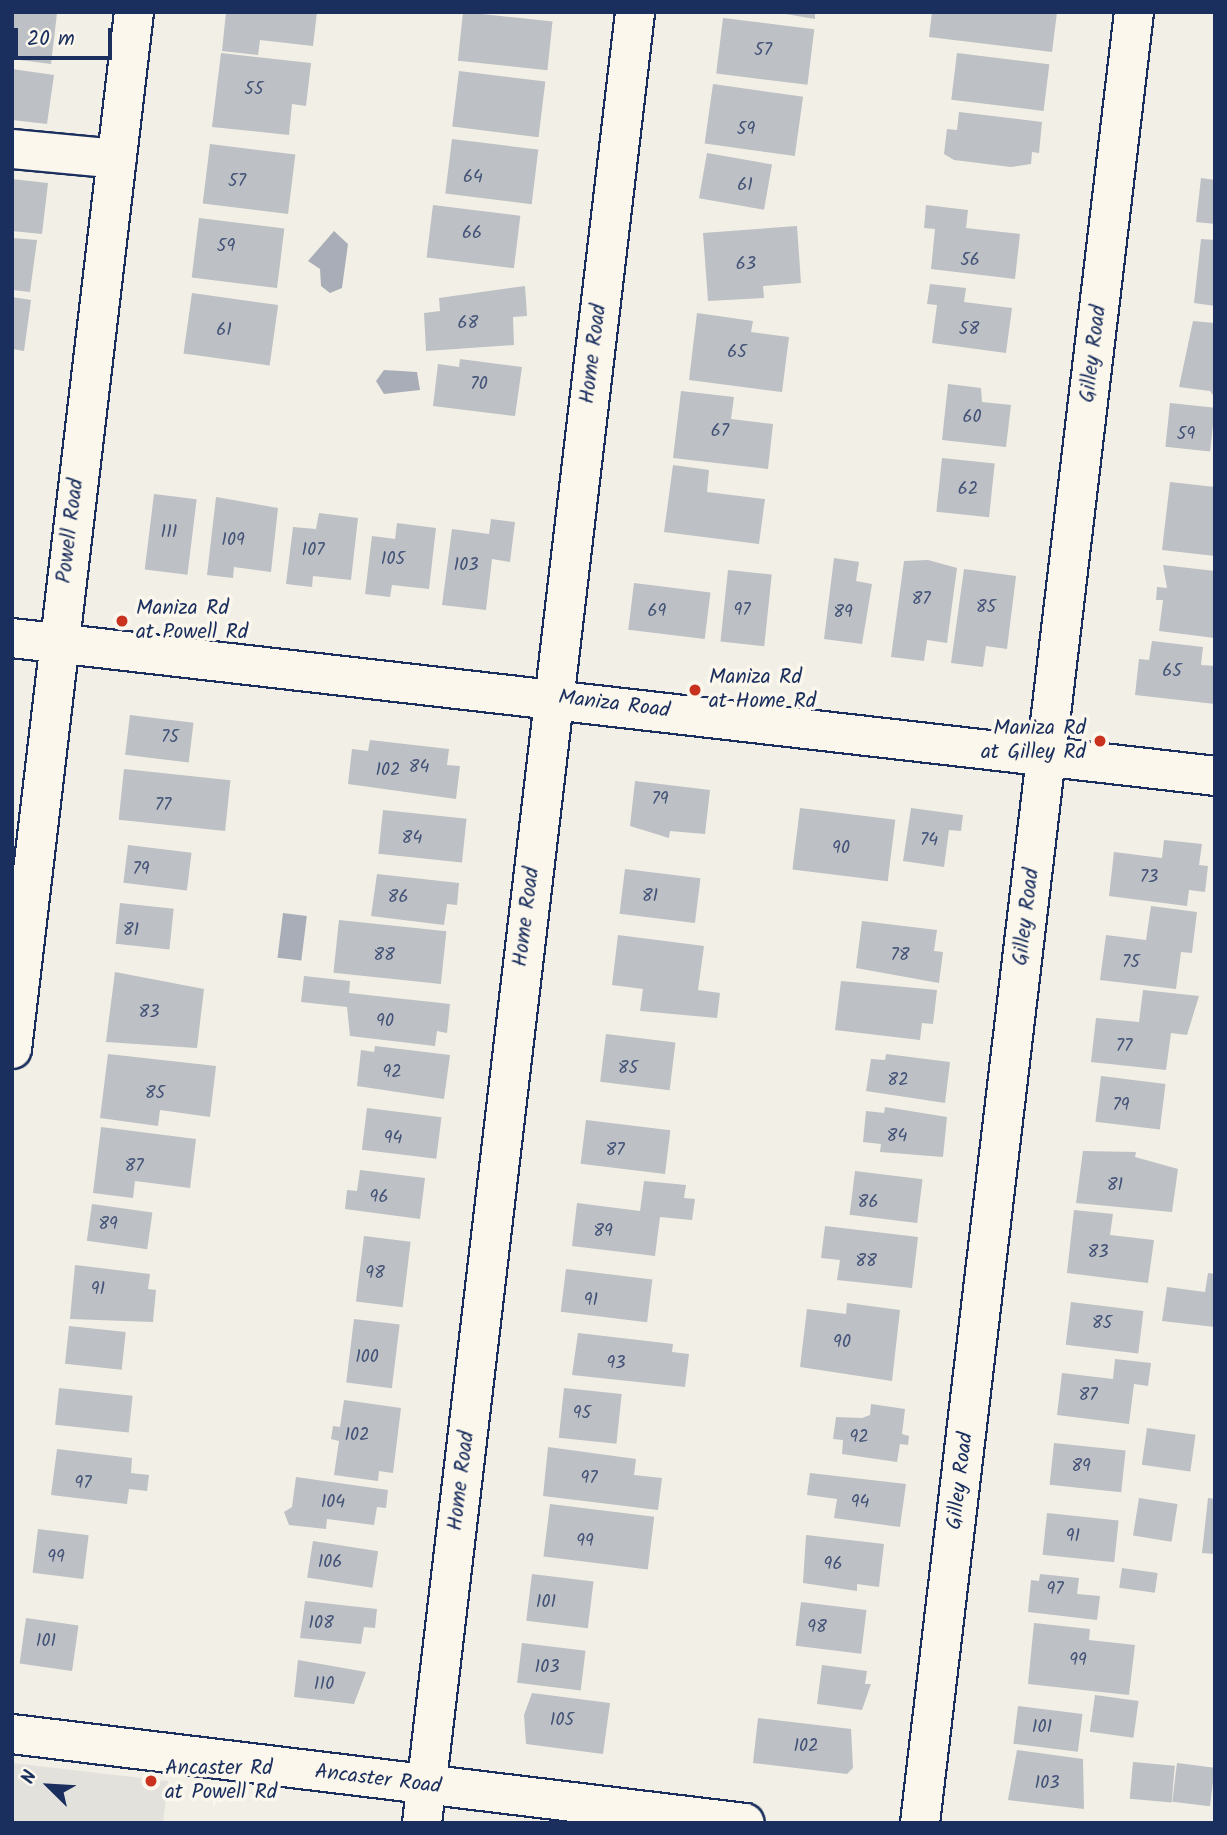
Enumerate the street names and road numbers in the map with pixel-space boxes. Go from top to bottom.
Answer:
street label: Home Road [575,303,613,405]
street label: Gilley Road [1076,304,1112,404]
street label: Powell Road [52,477,90,585]
street label: Maniza Road [557,686,671,724]
street label: Home Road [508,866,546,968]
street label: Gilley Road [1009,867,1045,967]
street label: Home Road [443,1430,481,1532]
street label: Gilley Road [943,1431,979,1531]
street label: Ancaster Road [313,1760,443,1800]

